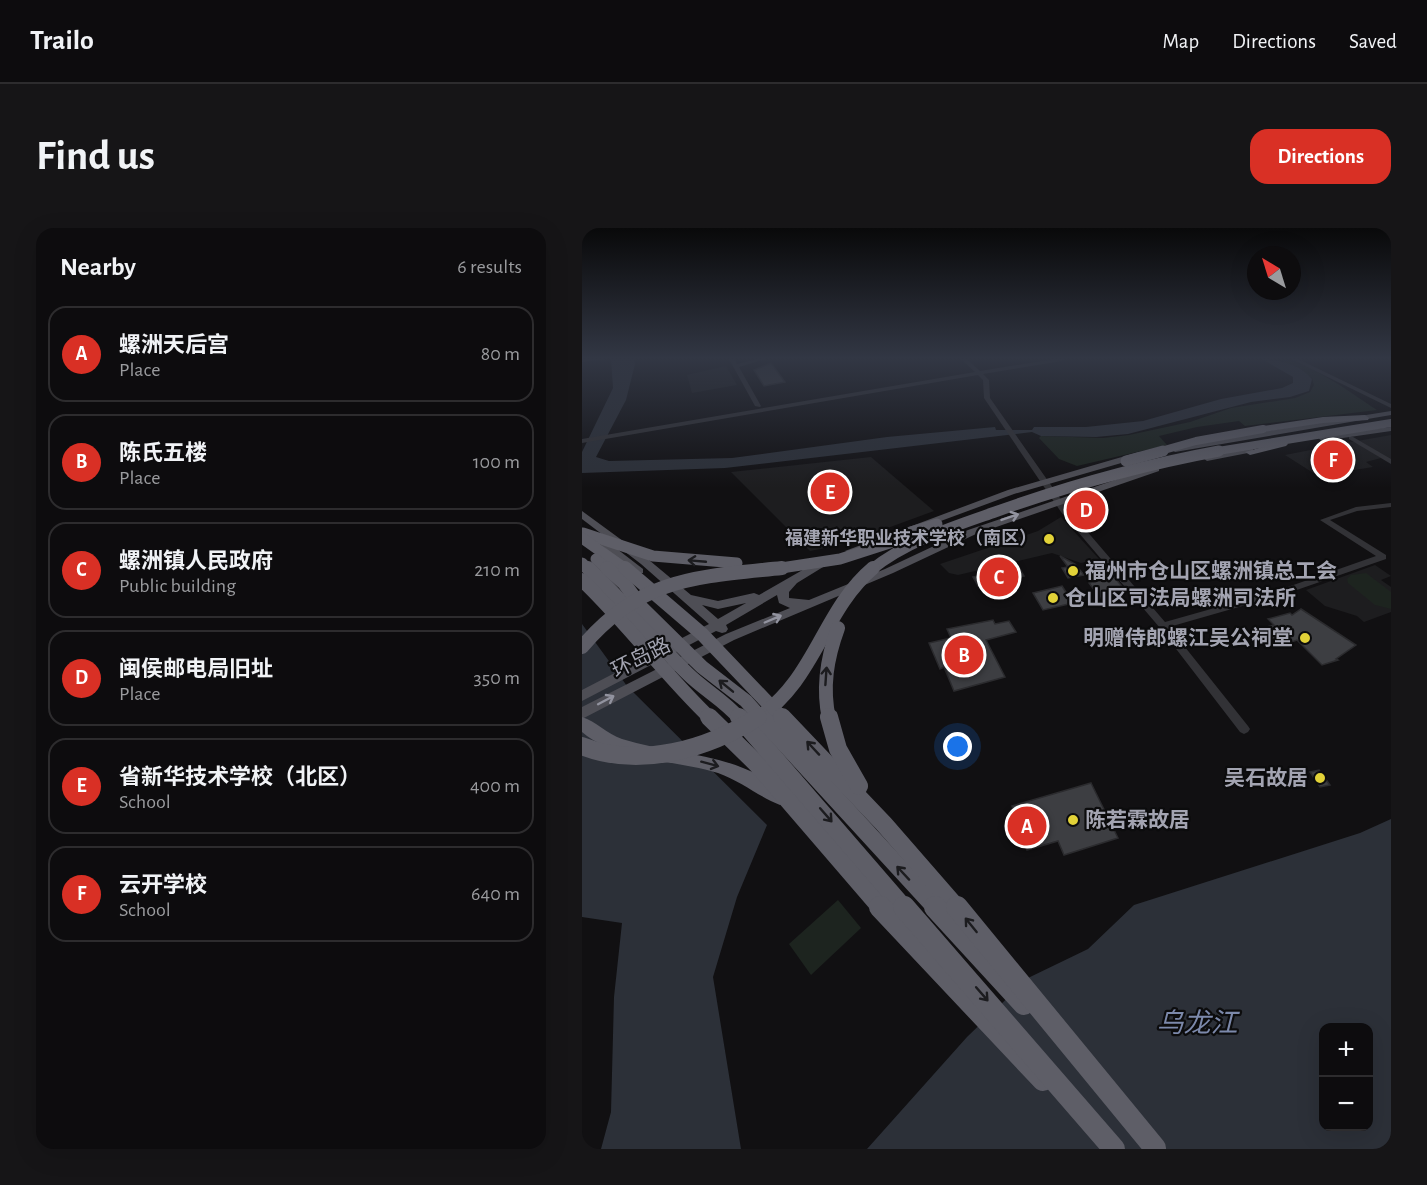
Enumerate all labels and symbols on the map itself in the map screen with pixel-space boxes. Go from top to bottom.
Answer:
north arrow [1247,246,1301,300]
pin: F [1314,438,1353,482]
pin: E [810,470,850,514]
pin: D [1066,488,1106,532]
one-way arrow [1000,511,1019,522]
place label: 福建新华职业技术学校（南区） [785,528,1037,548]
marker: 福建新华职业技术学校（南区） [1042,532,1056,546]
pin: C [980,554,1018,600]
one-way arrow [688,556,707,567]
place label: 福州市仓山区螺洲镇总工会 [1085,559,1337,582]
marker: 福州市仓山区螺洲镇总工会 [1066,564,1080,578]
place label: 仓山区司法局螺洲司法所 [1065,586,1296,609]
marker: 仓山区司法局螺洲司法所 [1046,591,1060,605]
one-way arrow [763,613,782,624]
place label: 明赠侍郎螺江吴公祠堂 [1083,627,1293,649]
marker: 明赠侍郎螺江吴公祠堂 [1298,631,1312,645]
pin: B [944,632,983,678]
street label: 环岛路 [608,633,674,682]
one-way arrow [820,666,831,686]
one-way arrow [718,679,734,692]
one-way arrow [597,694,614,706]
your location [943,732,972,761]
one-way arrow [806,741,820,756]
one-way arrow [700,759,719,770]
place label: 吴石故居 [1224,767,1308,789]
marker: 吴石故居 [1313,771,1327,785]
pin: A [1008,804,1046,848]
one-way arrow [819,807,833,822]
place label: 陈若霖故居 [1085,808,1190,831]
marker: 陈若霖故居 [1066,813,1080,827]
one-way arrow [896,865,910,880]
one-way arrow [965,917,978,933]
one-way arrow [975,986,988,1002]
water label: 乌龙江 [1157,1009,1240,1037]

